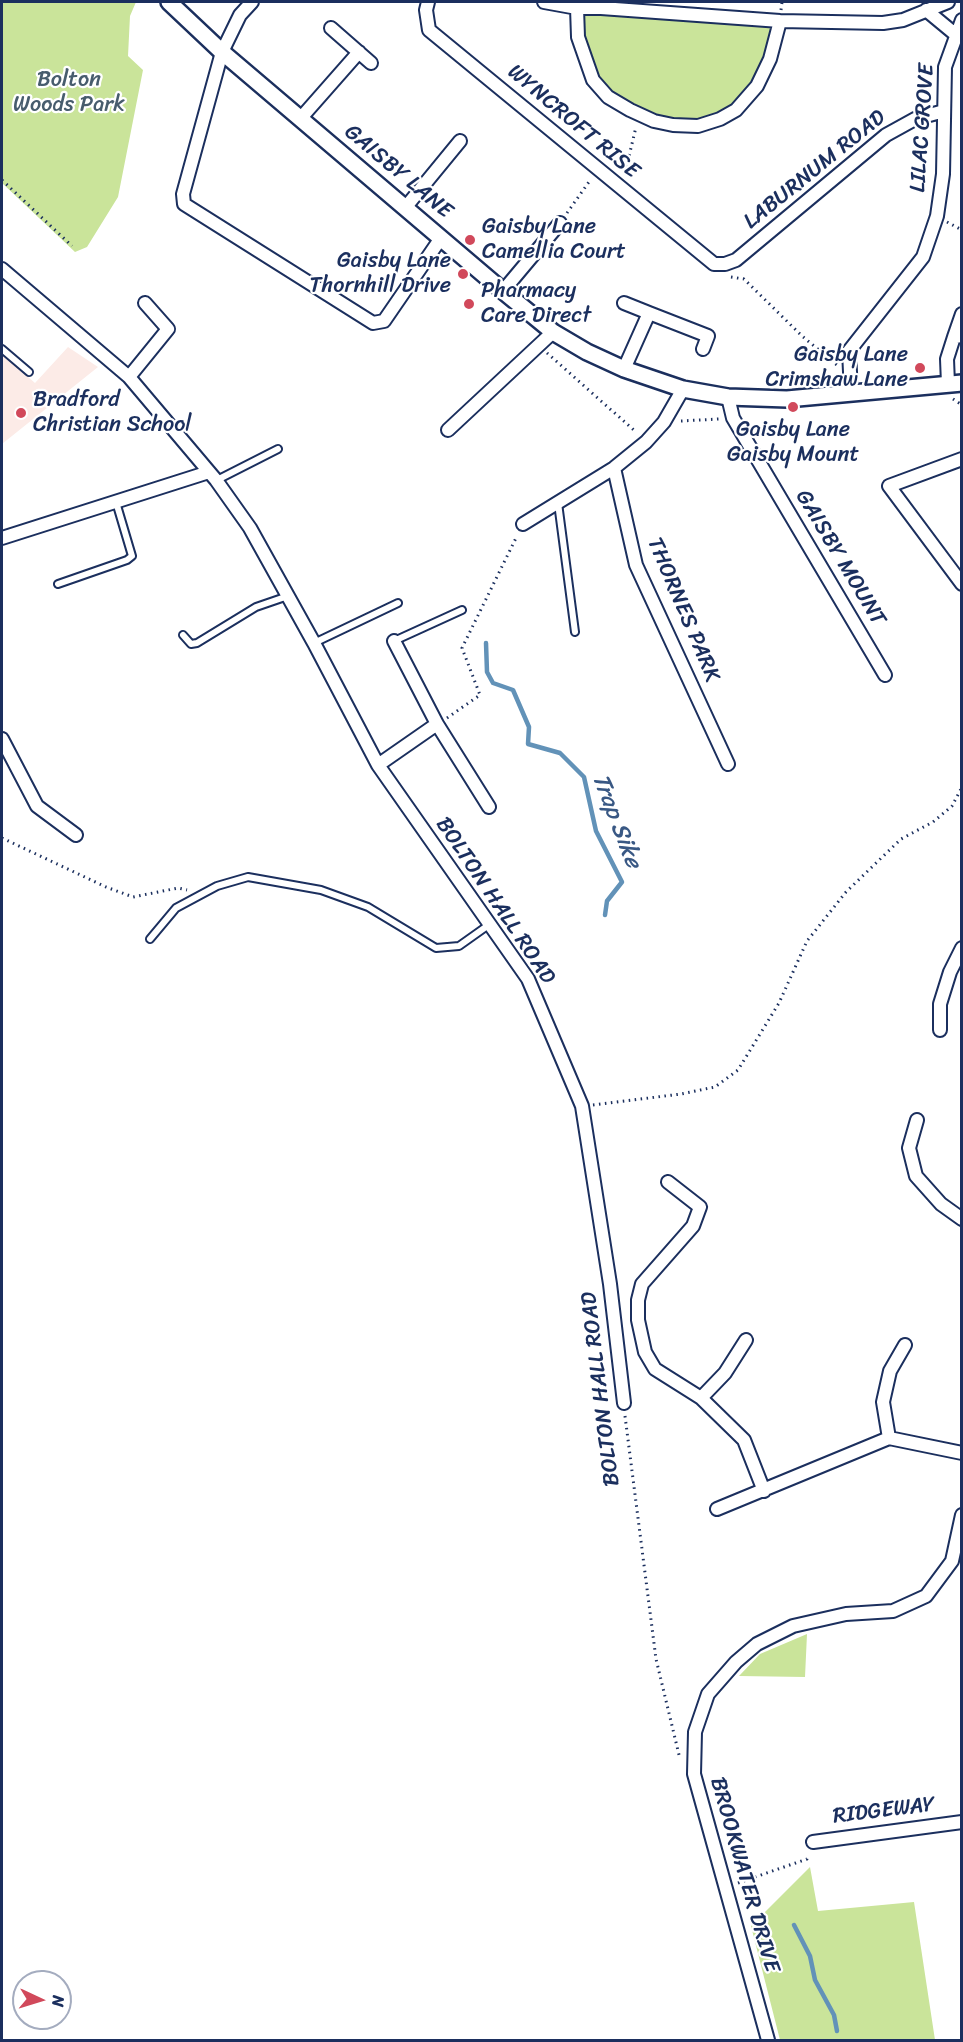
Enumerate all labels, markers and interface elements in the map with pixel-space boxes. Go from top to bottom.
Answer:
street label: WYNCROFT RISE [502,59,644,185]
street label: LILAC GROVE [905,63,941,193]
park label: Bolton Woods Park [13,67,125,118]
street label: LABURNUM ROAD [739,105,891,235]
street label: GAISBY LANE [339,119,457,225]
place label: Gaisby Lane Camellia Court [482,214,626,266]
marker: Gaisby Lane Camellia Court [463,233,477,247]
place label: Gaisby Lane Thornhill Drive [309,248,451,300]
marker: Gaisby Lane Thornhill Drive [456,267,470,281]
place label: Pharmacy Care Direct [481,278,591,330]
marker: Pharmacy Care Direct [462,297,476,311]
place label: Gaisby Lane Crimshaw Lane [765,342,908,394]
marker: Gaisby Lane Crimshaw Lane [913,361,927,375]
place label: Bradford Christian School [33,387,192,439]
marker: Gaisby Lane Gaisby Mount [786,400,800,414]
marker: Bradford Christian School [14,406,28,420]
place label: Gaisby Lane Gaisby Mount [727,417,859,469]
street label: GAISBY MOUNT [789,485,891,631]
street label: THORNES PARK [641,534,725,686]
water label: Trap Sike [585,770,647,872]
street label: BOLTON HALL ROAD [429,813,561,989]
street label: BOLTON HALL ROAD [576,1290,626,1488]
street label: BROOKWATER DRIVE [704,1774,784,1976]
street label: RIDGEWAY [831,1792,937,1830]
north arrow [12,1970,72,2030]
text: N [44,1995,73,2008]

